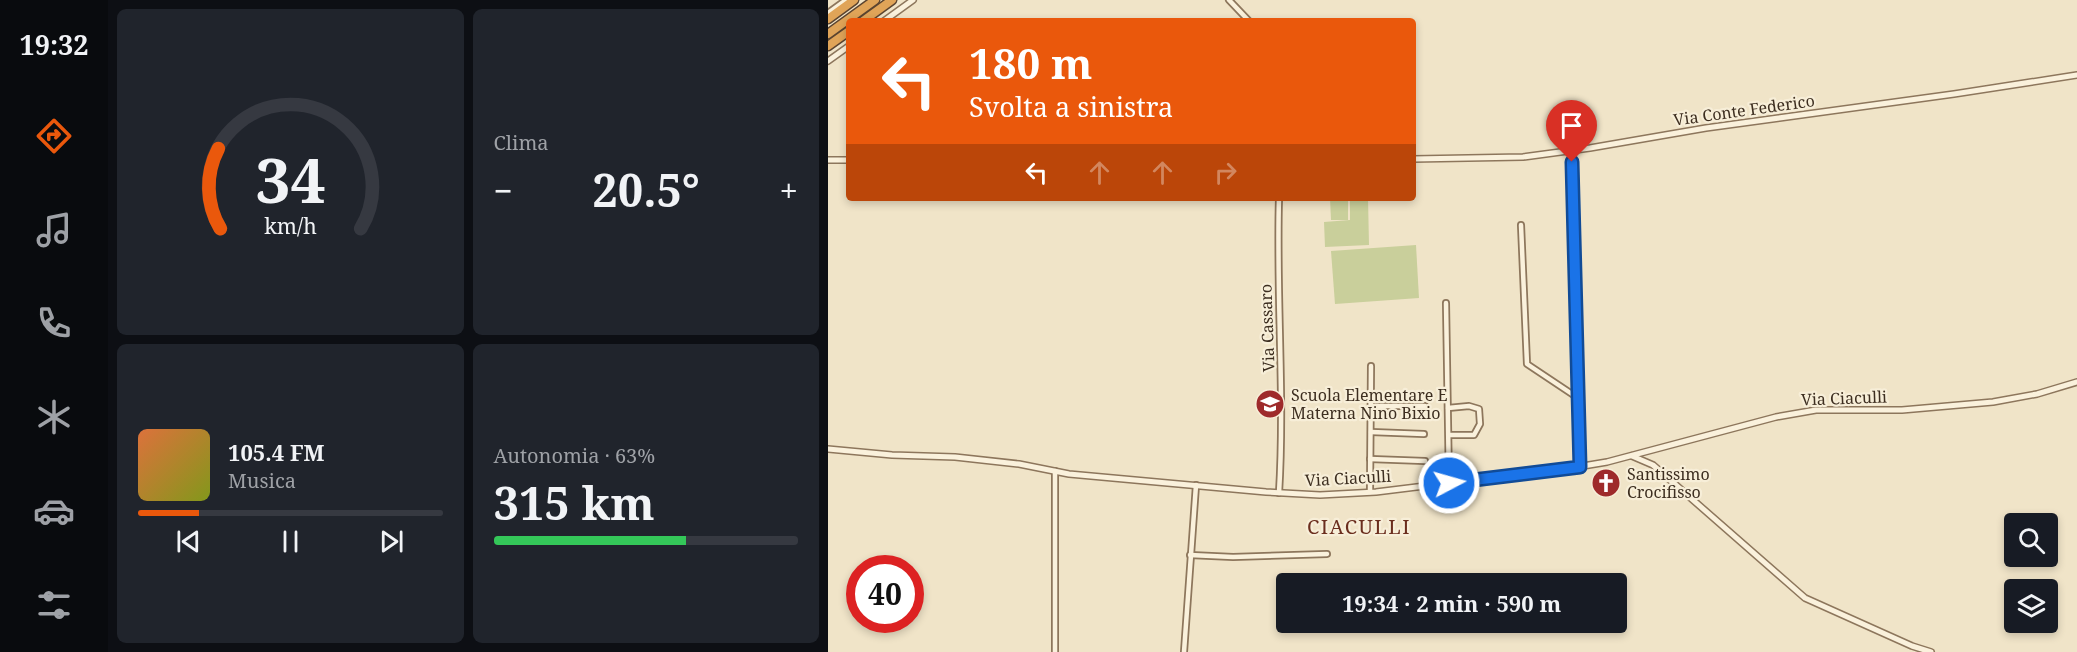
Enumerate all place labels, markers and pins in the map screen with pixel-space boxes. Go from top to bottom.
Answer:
pin [1546,100,1597,162]
place label: Scuola Elementare E Materna Nino Bixio [1291,384,1447,424]
school or university icon: Scuola Elementare E Materna Nino Bixio [1254,388,1286,420]
place label: Santissimo Crocifisso [1627,463,1710,503]
church icon: Santissimo Crocifisso [1590,467,1622,499]

